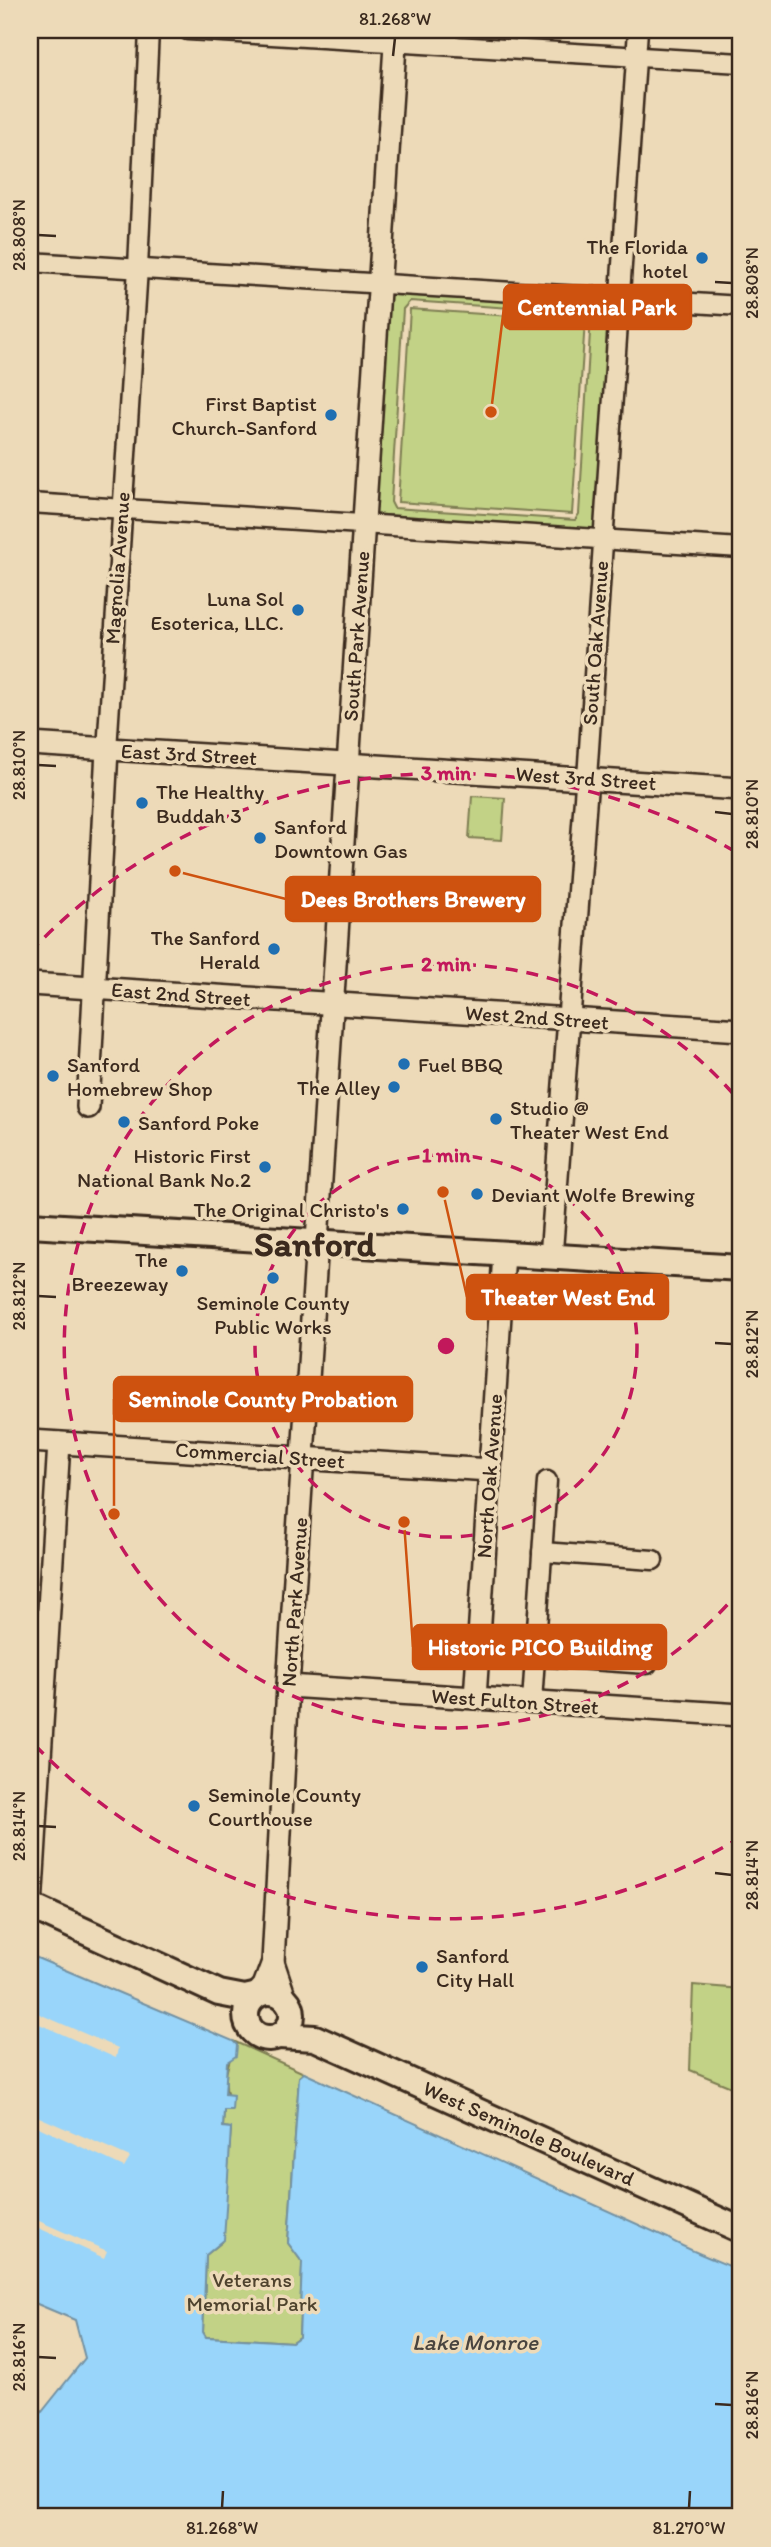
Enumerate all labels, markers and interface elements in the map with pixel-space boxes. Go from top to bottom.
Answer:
text: 81.268°W [359,8,431,30]
text: 28.808°N [8,199,30,271]
place label: The Florida hotel [586,234,688,283]
text: 28.808°N [741,247,763,319]
marker: The Florida hotel [694,250,710,266]
callout: Centennial Park [504,285,691,329]
text: Centennial Park [517,293,678,321]
place label: First Baptist Church-Sanford [172,391,317,440]
marker: First Baptist Church-Sanford [323,407,339,423]
street label: Magnolia Avenue [99,491,135,645]
street label: South Park Avenue [338,550,374,722]
street label: South Oak Avenue [577,560,613,726]
place label: Luna Sol Esoterica, LLC. [150,586,284,635]
marker: Luna Sol Esoterica, LLC. [290,602,306,618]
text: 28.810°N [8,730,30,800]
street label: East 3rd Street [120,738,258,770]
text: 3 min [421,760,472,785]
street label: West 3rd Street [515,761,657,795]
place label: The Healthy Buddah 3 [156,779,264,828]
text: 28.810°N [741,779,763,849]
marker: The Healthy Buddah 3 [134,795,150,811]
place label: Sanford Downtown Gas [274,814,408,863]
marker: Sanford Downtown Gas [252,830,268,846]
callout: Dees Brothers Brewery [286,877,540,921]
text: Dees Brothers Brewery [300,885,526,913]
place label: The Sanford Herald [151,925,261,974]
marker: The Sanford Herald [266,941,282,957]
text: 2 min [421,951,472,976]
street label: East 2nd Street [110,977,252,1011]
street label: West 2nd Street [464,999,610,1035]
place label: Sanford Homebrew Shop [67,1052,213,1101]
place label: Fuel BBQ [418,1052,503,1077]
marker: Fuel BBQ [396,1056,412,1072]
marker: Sanford Homebrew Shop [45,1068,61,1084]
place label: The Alley [297,1075,380,1100]
marker: The Alley [386,1079,402,1095]
place label: Studio @ Theater West End [510,1095,669,1144]
place label: Sanford Poke [138,1110,259,1135]
marker: Studio @ Theater West End [488,1111,504,1127]
marker: Sanford Poke [116,1114,132,1130]
text: 1 min [422,1142,471,1167]
place label: Historic First National Bank No.2 [77,1143,251,1192]
marker: Historic First National Bank No.2 [257,1159,273,1175]
place label: Deviant Wolfe Brewing [491,1182,695,1207]
marker: Deviant Wolfe Brewing [469,1186,485,1202]
place label: The Original Christo's [194,1197,389,1222]
marker: The Original Christo's [395,1201,411,1217]
district label: Sanford [254,1223,377,1265]
place label: The Breezeway [72,1247,168,1296]
text: 28.812°N [8,1262,30,1330]
marker: The Breezeway [174,1263,190,1279]
marker: Seminole County Public Works [265,1270,281,1286]
callout: Theater West End [467,1275,668,1319]
text: Theater West End [480,1283,655,1311]
place label: Seminole County Public Works [197,1290,350,1339]
text: 28.812°N [741,1310,763,1378]
centre of rings [434,1334,458,1358]
callout: Seminole County Probation [114,1377,412,1421]
text: Seminole County Probation [128,1385,399,1413]
street label: North Oak Avenue [471,1393,507,1559]
street label: Commercial Street [174,1437,346,1473]
street label: North Park Avenue [276,1516,312,1688]
callout: Historic PICO Building [413,1625,666,1669]
text: Historic PICO Building [428,1633,654,1661]
street label: West Fulton Street [430,1683,600,1719]
place label: Seminole County Courthouse [208,1782,361,1831]
text: 28.814°N [8,1791,30,1861]
marker: Seminole County Courthouse [186,1798,202,1814]
text: 28.814°N [741,1840,763,1910]
place label: Sanford City Hall [436,1943,514,1992]
marker: Sanford City Hall [414,1959,430,1975]
street label: West Seminole Boulevard [419,2075,639,2191]
park label: Veterans Memorial Park [186,2267,318,2316]
text: 28.816°N [8,2323,30,2391]
water label: Lake Monroe [412,2328,539,2356]
text: 28.816°N [741,2371,763,2439]
text: 81.268°W [186,2517,258,2539]
text: 81.270°W [653,2517,725,2539]

